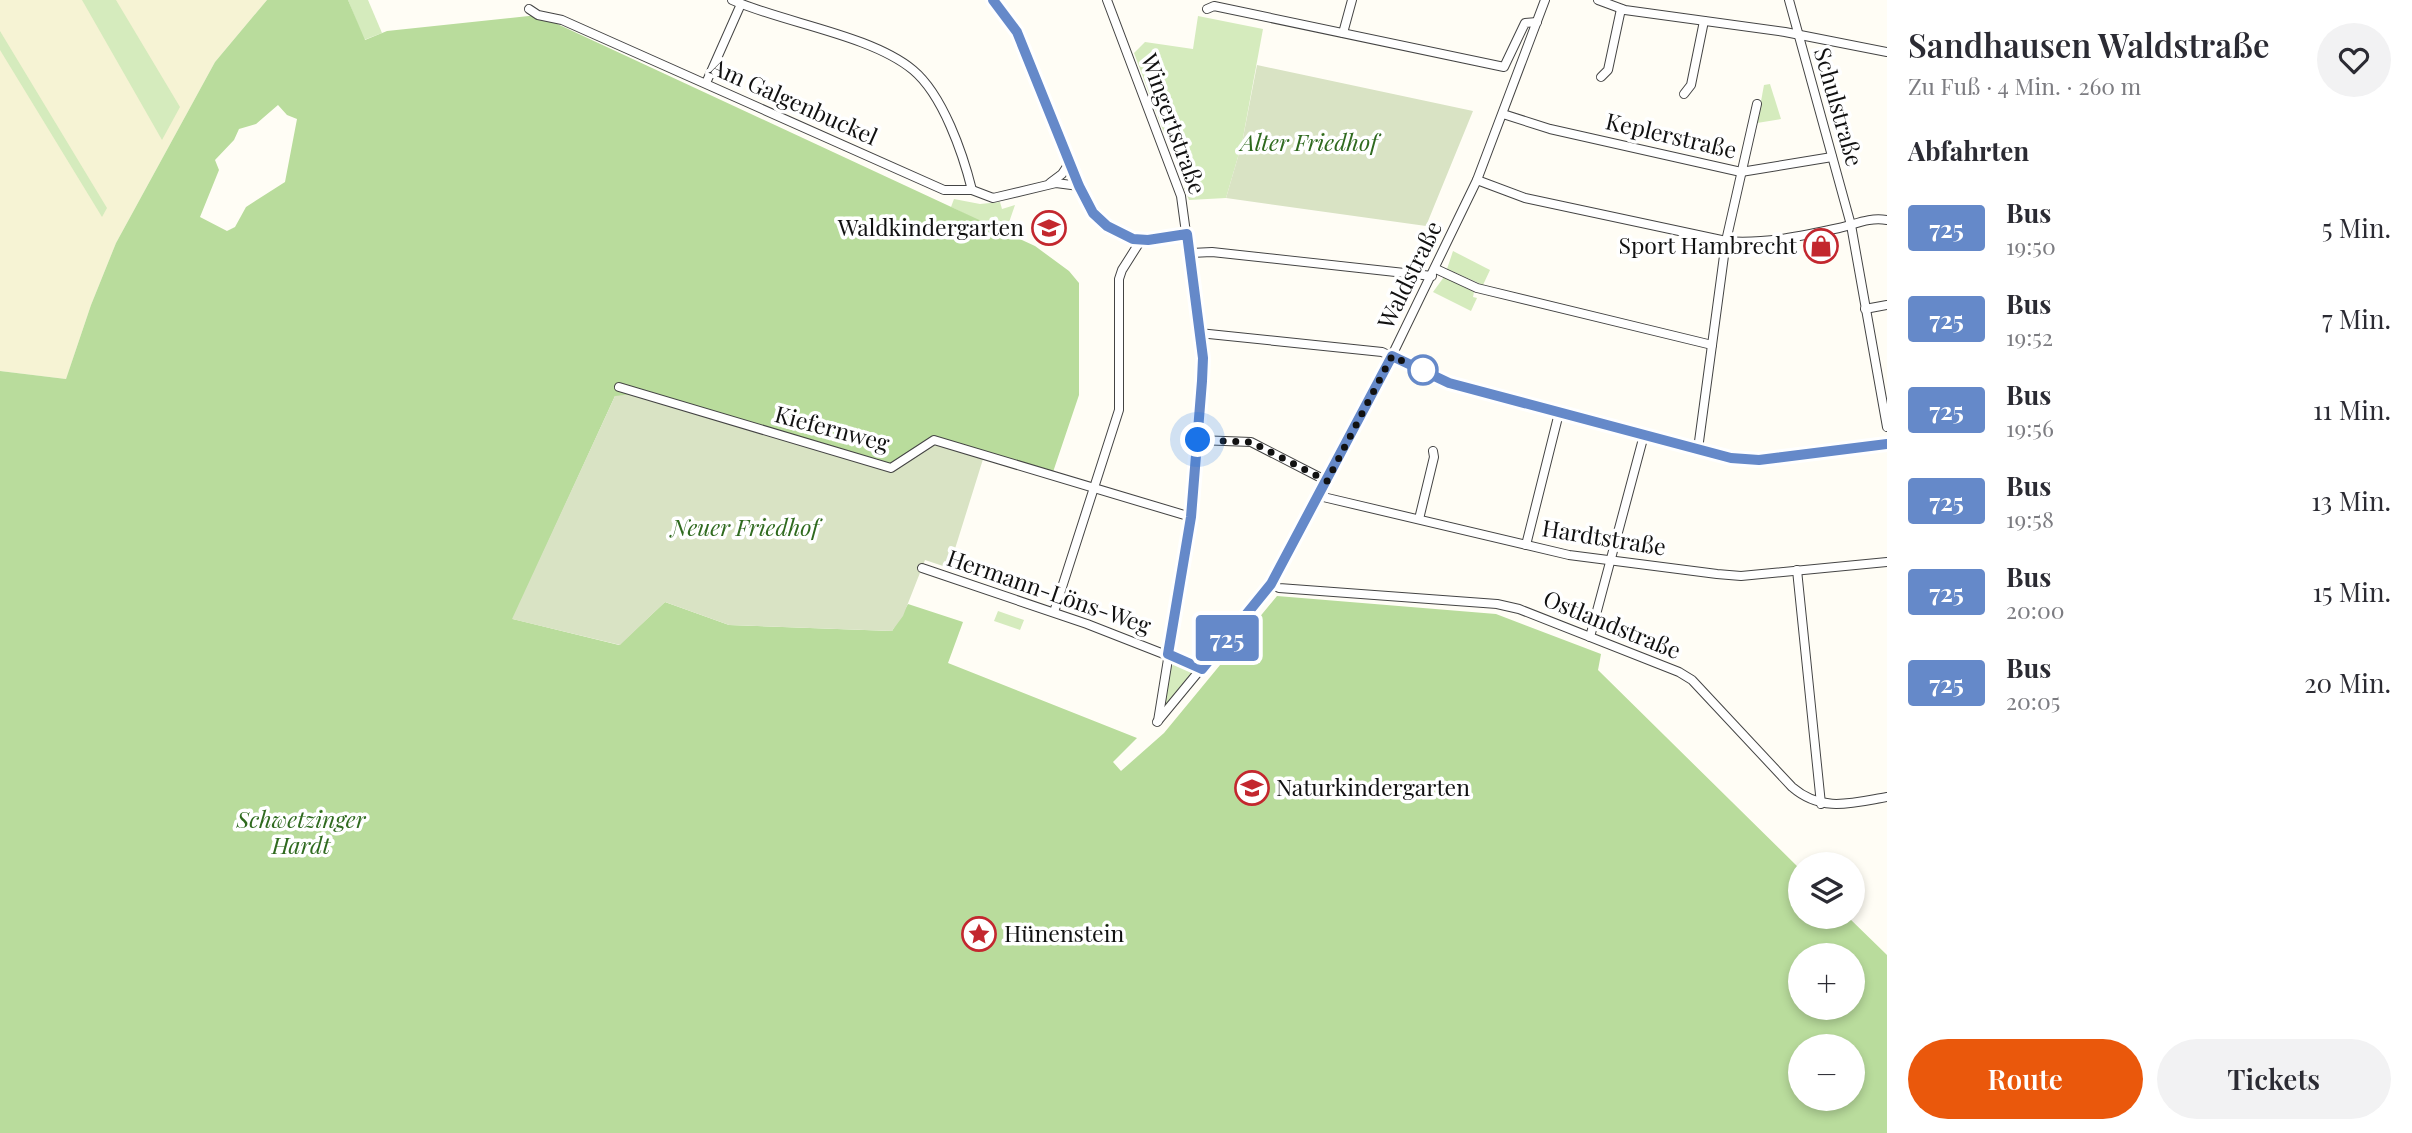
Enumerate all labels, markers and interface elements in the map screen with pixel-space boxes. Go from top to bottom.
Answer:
text: Sandhausen Waldstraße [1908,22,2270,66]
button: heart [2317,23,2391,97]
street label: Schulstraße [1808,44,1871,170]
street label: Wingertstraße [1134,48,1214,198]
street label: Am Galgenbuckel [705,50,883,152]
text: Zu Fuß · 4 Min. · 260 m [1908,70,2141,101]
street label: Keplerstraße [1603,104,1740,165]
park label: Alter Friedhof [1238,126,1382,157]
text: Abfahrten [1908,133,2029,168]
text: Bus [2006,195,2051,230]
school or university icon: Waldkindergarten [1030,209,1068,247]
text: 5 Min. [2322,210,2391,245]
place label: Waldkindergarten [837,211,1024,242]
text: 725 [1929,212,1964,244]
street label: Waldstraße [1369,215,1448,334]
shop icon: Sport Hambrecht [1802,227,1840,265]
place label: Sport Hambrecht [1619,229,1798,260]
text: 19:50 [2006,230,2056,261]
text: Bus [2006,286,2051,321]
text: 7 Min. [2322,301,2391,336]
text: 725 [1929,303,1964,335]
text: 19:52 [2006,321,2053,352]
unlabelled marker [1408,355,1438,385]
text: Bus [2006,377,2051,412]
text: 11 Min. [2313,392,2391,427]
text: 725 [1929,394,1964,426]
street label: Kiefernweg [772,397,893,458]
text: 19:56 [2006,412,2054,443]
your location [1180,422,1215,457]
text: Bus [2006,468,2051,503]
text: 13 Min. [2311,483,2391,518]
text: 725 [1929,485,1964,517]
text: 19:58 [2006,503,2054,534]
park label: Neuer Friedhof [669,511,823,542]
street label: Hardtstraße [1540,511,1668,562]
street label: Hermann-Löns-Weg [943,541,1156,640]
text: Bus [2006,559,2051,594]
text: 15 Min. [2312,574,2391,609]
text: 725 [1929,576,1964,608]
street label: Ostlandstraße [1539,582,1686,665]
text: 20:00 [2006,594,2065,625]
line badge: 725 [1187,615,1267,661]
text: 725 [1210,622,1244,654]
text: Bus [2006,650,2051,685]
text: 20 Min. [2304,665,2391,700]
text: 725 [1929,667,1964,699]
text: 20:05 [2006,685,2060,716]
school or university icon: Naturkindergarten [1233,769,1271,807]
place label: Naturkindergarten [1276,771,1470,802]
park label: Schwetzinger Hardt [236,803,367,860]
map controls [1788,852,1865,1111]
button: layers [1788,852,1865,929]
place icon: Hünenstein [960,915,998,953]
place label: Hünenstein [1004,917,1124,948]
button: + [1788,943,1865,1020]
button: − [1788,1034,1865,1111]
button: Route [1908,1039,2143,1119]
button: Tickets [2157,1039,2391,1119]

